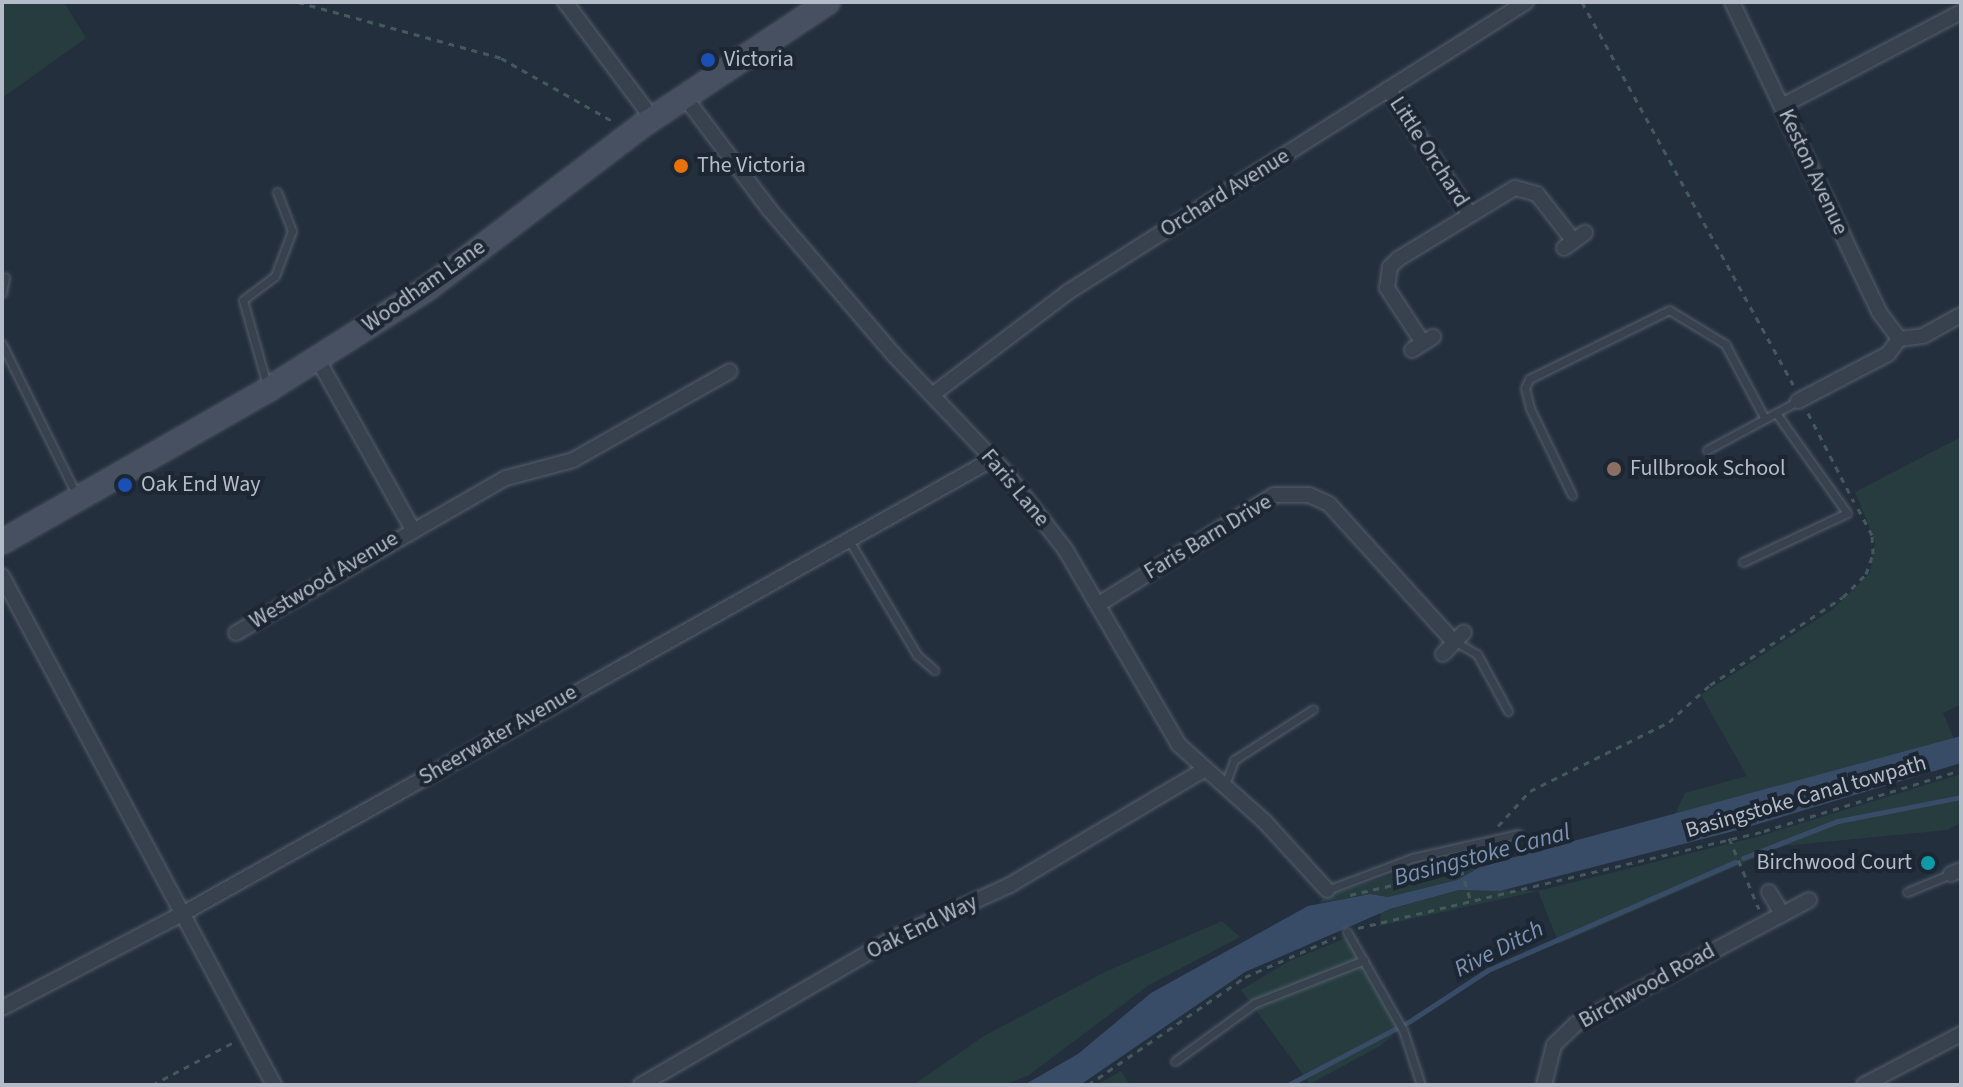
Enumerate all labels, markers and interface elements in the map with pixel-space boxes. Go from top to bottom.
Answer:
place label: Victoria [724,47,794,73]
marker: Victoria [699,51,717,69]
street label: Little Orchard [1384,92,1474,212]
street label: Keston Avenue [1772,105,1854,239]
street label: Orchard Avenue [1156,143,1294,243]
place label: The Victoria [697,153,806,179]
marker: The Victoria [672,157,690,175]
street label: Woodham Lane [358,234,490,338]
street label: Faris Lane [975,444,1055,532]
place label: Fullbrook School [1630,456,1786,482]
marker: Fullbrook School [1605,460,1623,478]
place label: Oak End Way [141,472,261,498]
marker: Oak End Way [116,476,134,494]
street label: Faris Barn Drive [1140,489,1276,585]
street label: Westwood Avenue [245,525,403,635]
street label: Sheerwater Avenue [414,679,582,791]
street label: Basingstoke Canal towpath [1683,750,1929,844]
water label: Basingstoke Canal [1391,818,1573,892]
place label: Birchwood Court [1757,850,1912,876]
marker: Birchwood Court [1919,854,1937,872]
street label: Oak End Way [863,889,981,965]
water label: Rive Ditch [1450,914,1548,984]
street label: Birchwood Road [1574,938,1720,1034]

